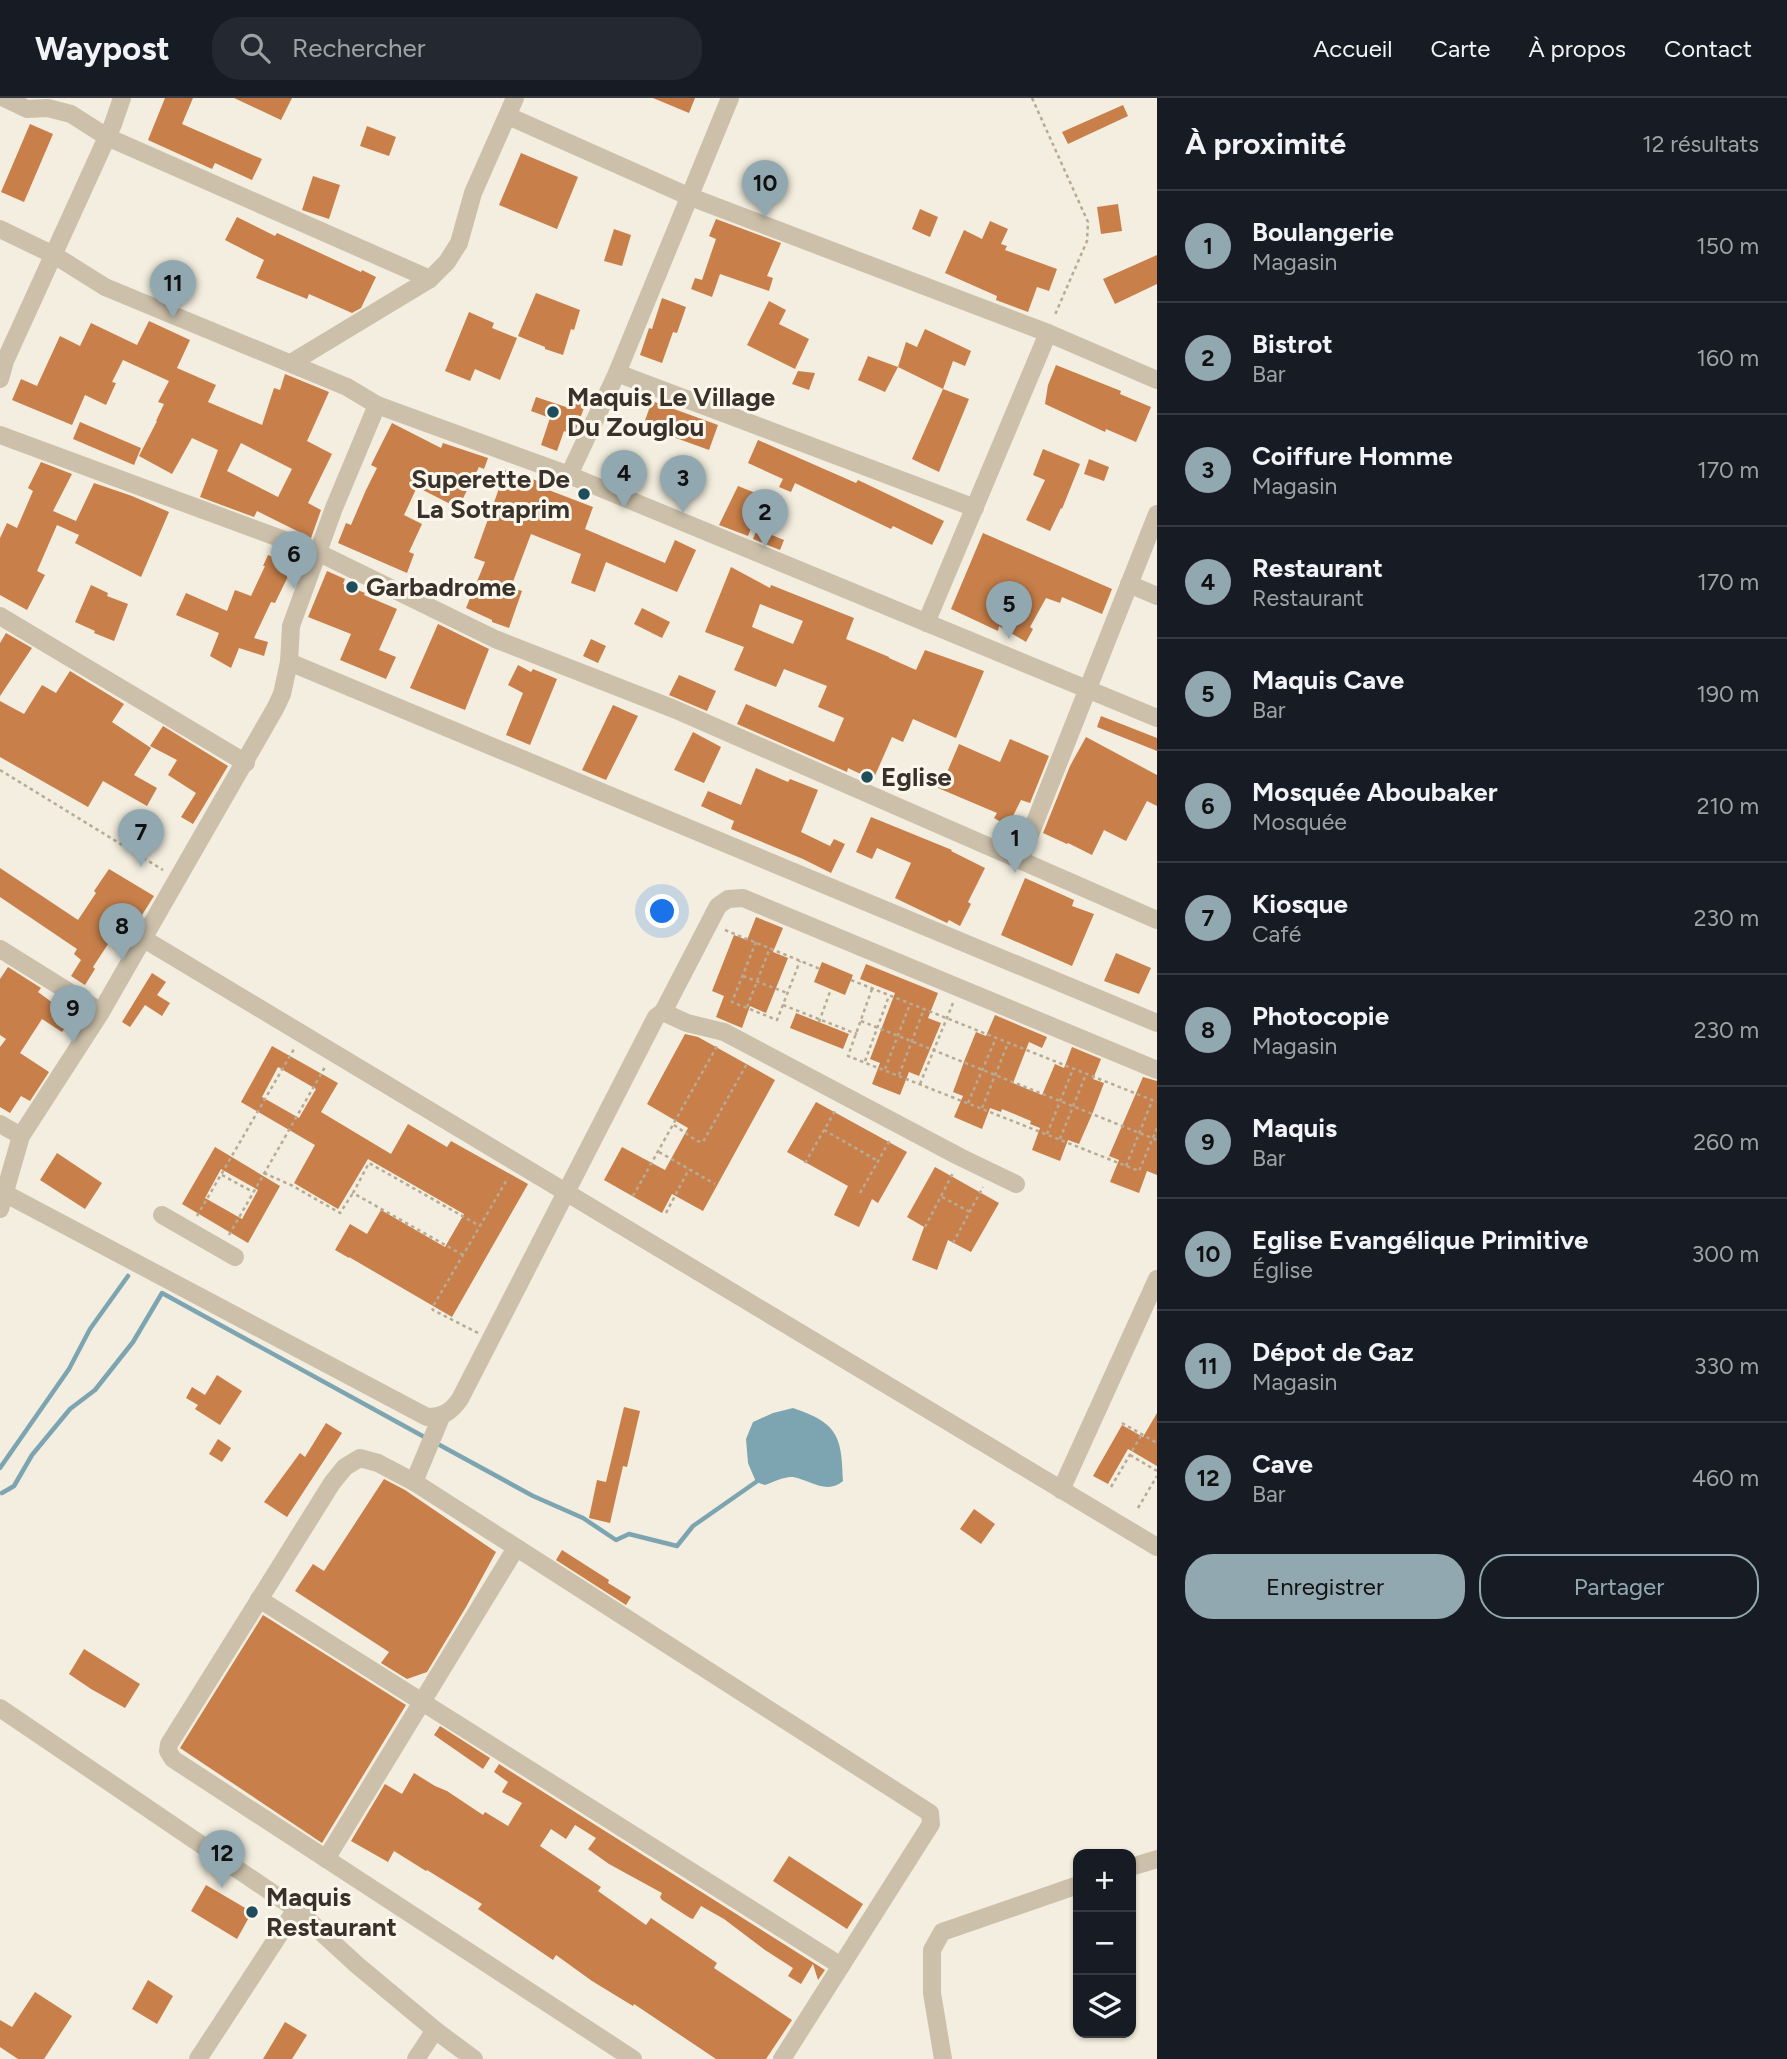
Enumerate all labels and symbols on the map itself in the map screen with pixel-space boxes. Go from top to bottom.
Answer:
pin: 10 [742,160,788,218]
pin: 11 [150,260,196,318]
place label: Maquis Le Village Du Zouglou [567,381,775,443]
marker: Maquis Le Village Du Zouglou [545,404,561,420]
pin: 4 [601,450,647,508]
pin: 3 [660,455,706,513]
place label: Superette De La Sotraprim [411,463,570,525]
marker: Superette De La Sotraprim [576,486,592,502]
pin: 2 [742,489,788,547]
pin: 6 [271,531,317,589]
place label: Garbadrome [366,571,516,603]
marker: Garbadrome [344,579,360,595]
pin: 5 [986,581,1032,639]
place label: Eglise [881,761,952,793]
marker: Eglise [859,769,875,785]
pin: 7 [118,809,164,867]
pin: 1 [992,815,1038,873]
your location [645,894,679,928]
pin: 8 [99,903,145,961]
pin: 9 [50,985,96,1043]
pin: 12 [199,1830,245,1888]
place label: Maquis Restaurant [266,1881,397,1943]
marker: Maquis Restaurant [244,1904,260,1920]

